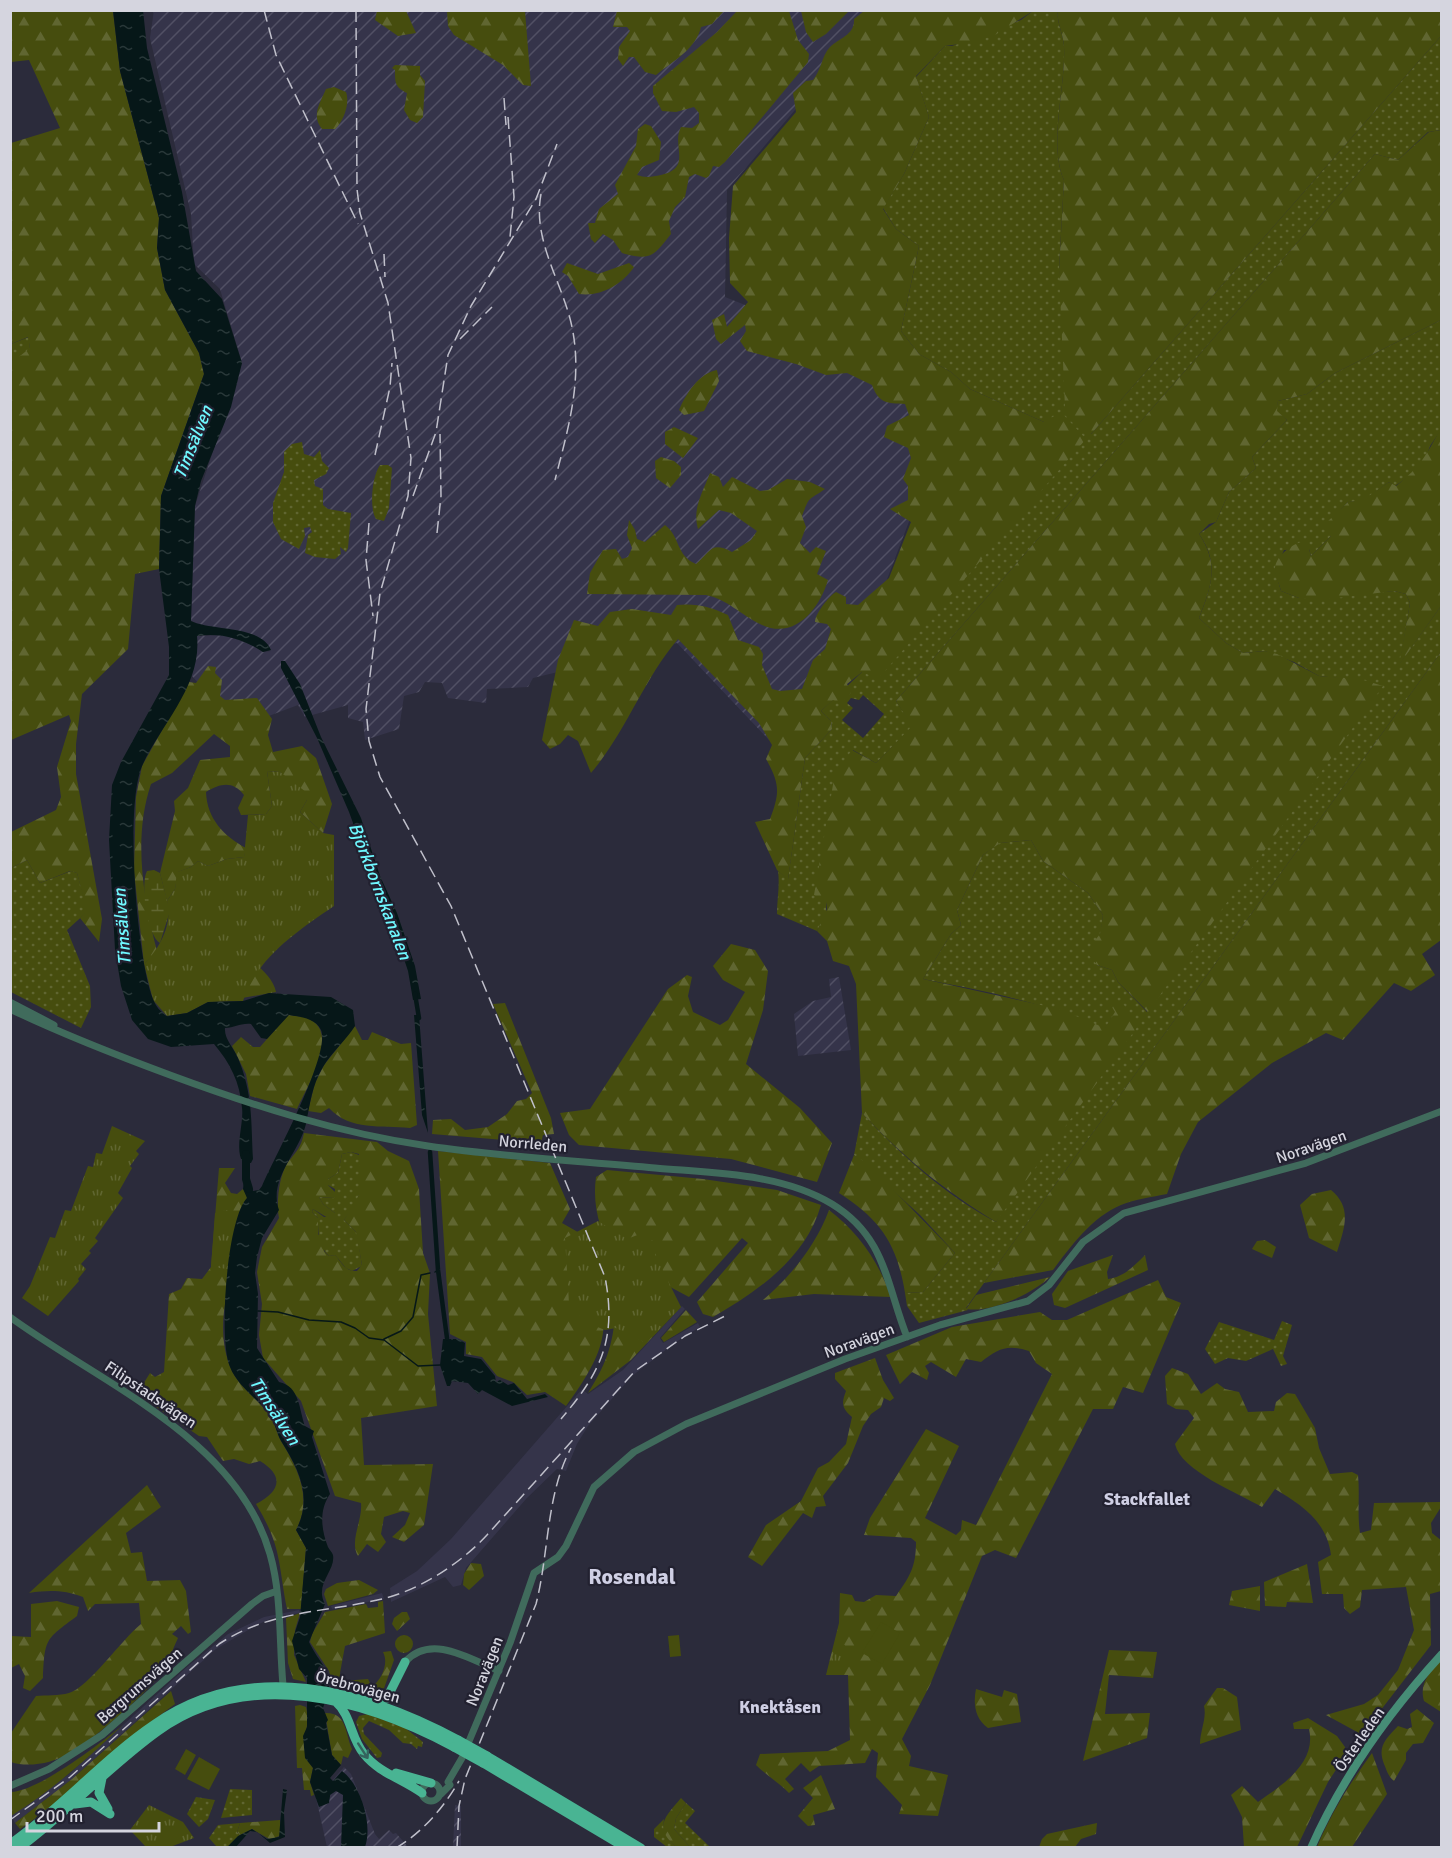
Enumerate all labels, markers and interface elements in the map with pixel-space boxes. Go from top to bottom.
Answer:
water label: Timsälven [168,401,218,482]
water label: Björkbornskanalen [344,819,417,964]
water label: Timsälven [108,887,136,966]
street label: Noravägen [1273,1126,1349,1168]
street label: Norrleden [498,1131,568,1157]
street label: Noravägen [821,1319,897,1363]
street label: Filipstadsvägen [101,1357,200,1433]
water label: Timsälven [245,1373,306,1450]
district label: Stackfallet [1104,1488,1190,1510]
district label: Rosendal [588,1563,676,1590]
street label: Noravägen [462,1634,508,1709]
street label: Bergrumsvägen [93,1643,186,1728]
street label: Örebrovägen [313,1666,402,1708]
district label: Knektåsen [739,1696,821,1718]
street label: Österleden [1330,1703,1389,1776]
one-way arrow [357,1742,369,1758]
scale bar [27,1795,159,1833]
text: 200 m [36,1805,83,1827]

